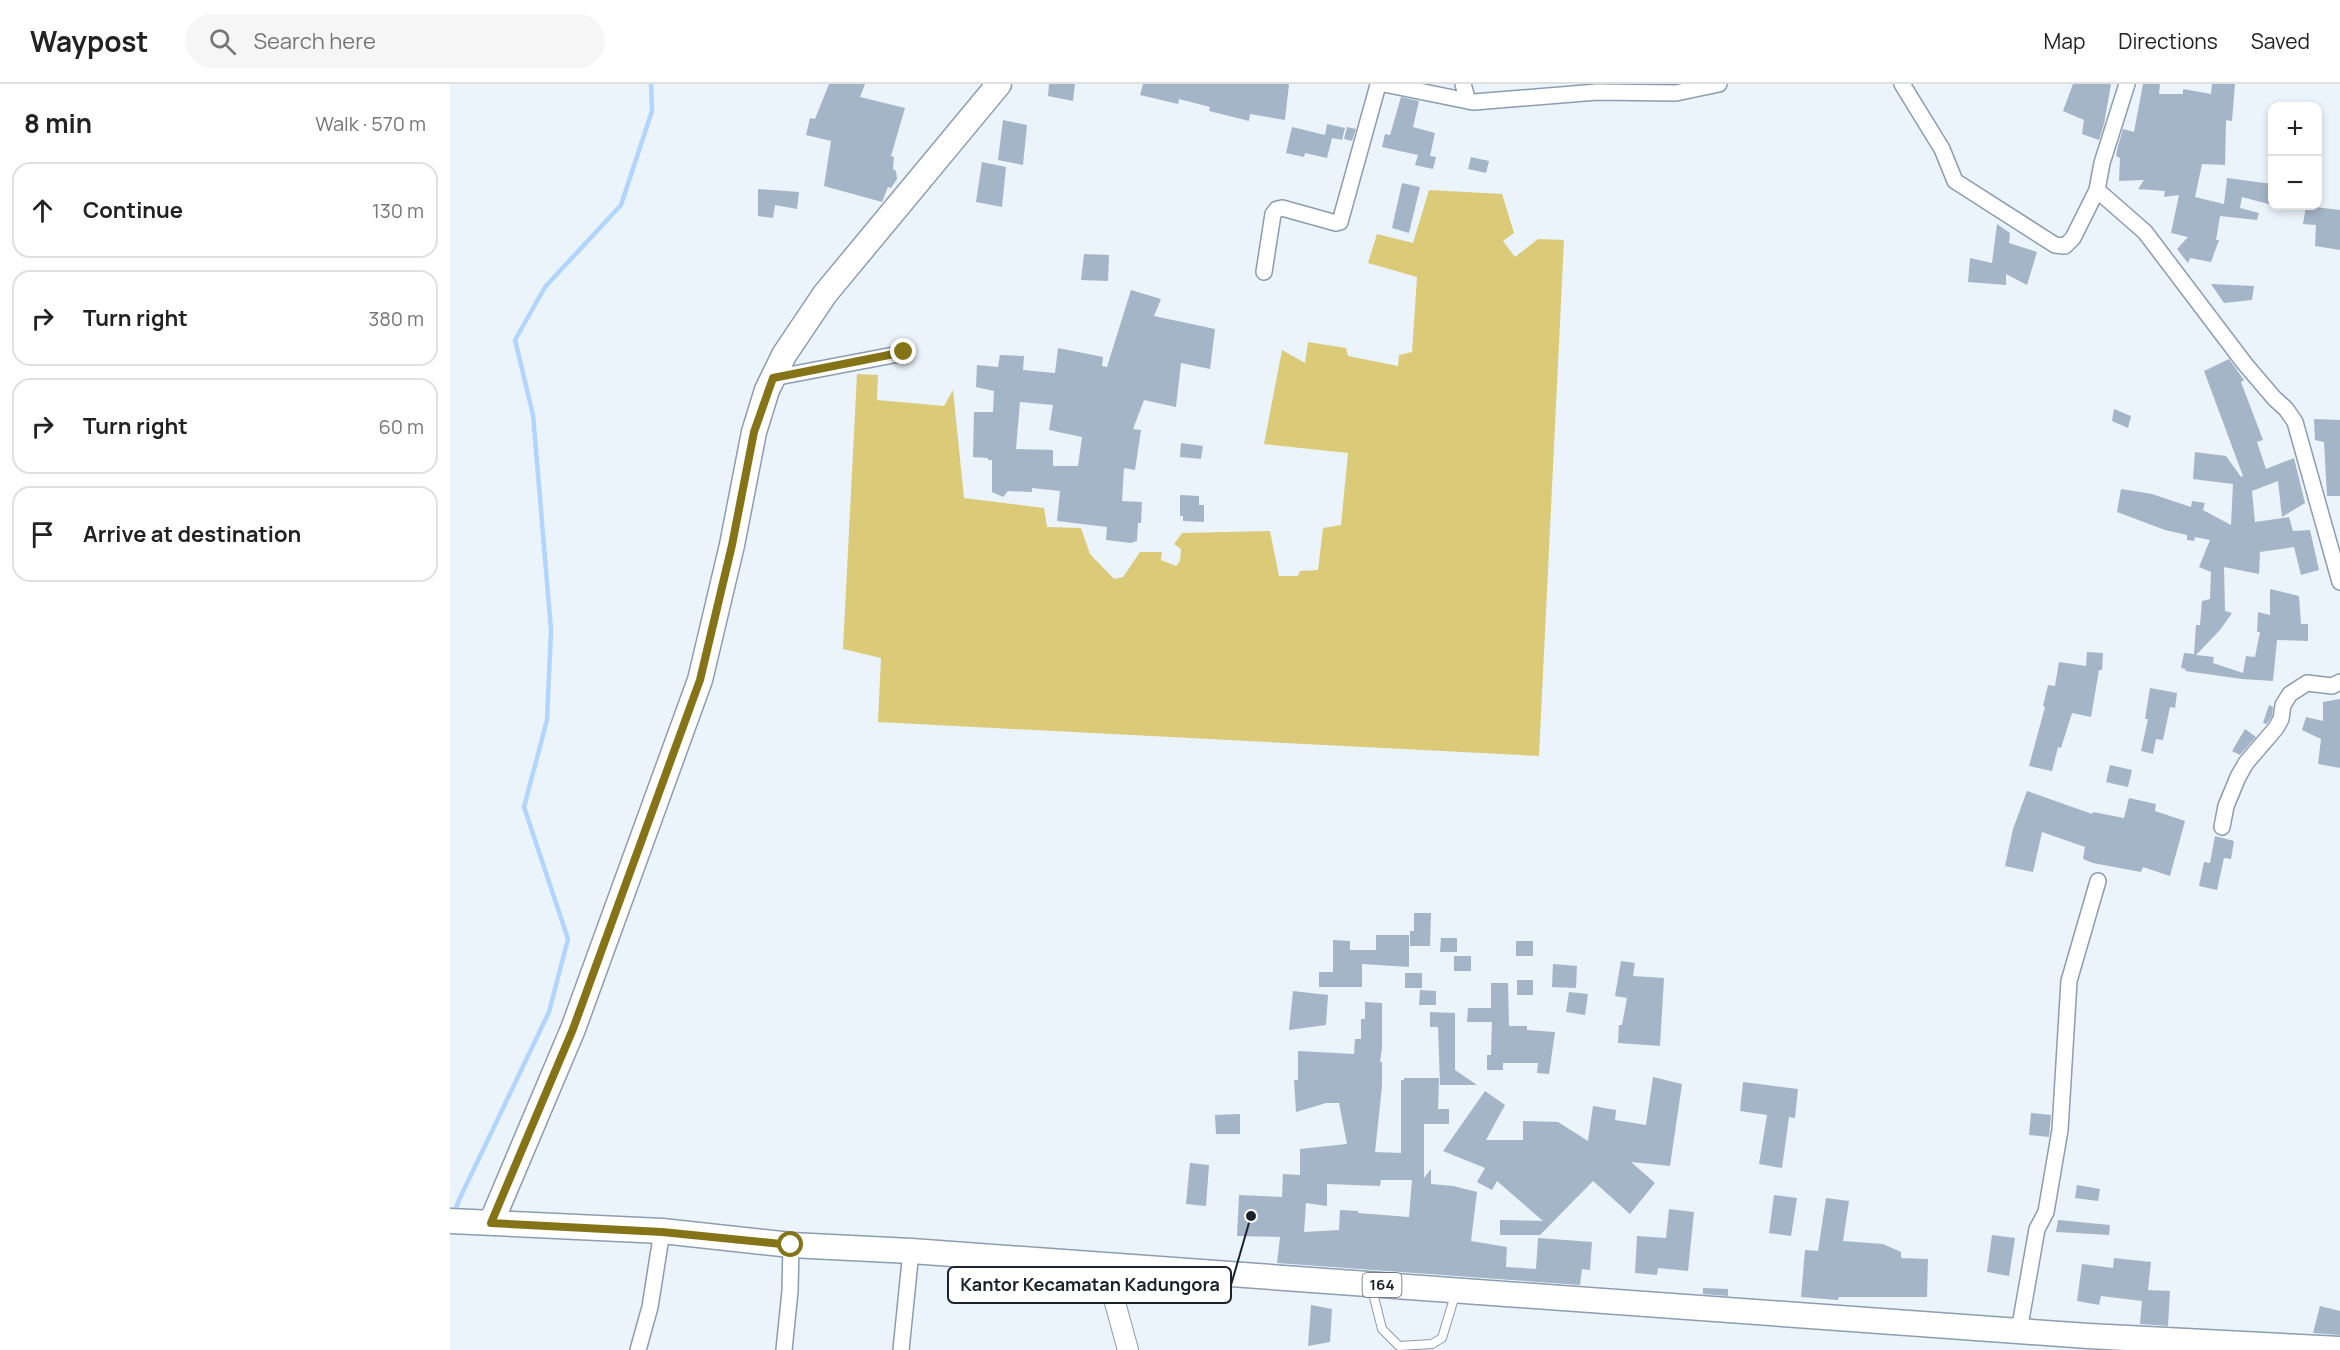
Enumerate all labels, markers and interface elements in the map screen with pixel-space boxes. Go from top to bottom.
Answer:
search box [185,14,605,68]
text: Waypost [30,22,149,60]
icon: search [206,25,239,58]
text: Search here [254,26,376,56]
text: Map [2044,27,2085,55]
text: Directions [2118,27,2218,55]
text: Saved [2251,27,2310,55]
map controls [2268,102,2322,210]
button: + [2268,102,2322,156]
text: 8 min [24,105,92,141]
text: Walk · 570 m [315,110,426,137]
button: − [2268,156,2322,210]
icon: ahead [26,194,59,227]
text: Continue [83,195,183,225]
text: 130 m [372,197,424,224]
icon: right [26,302,59,335]
text: Turn right [83,303,188,333]
text: 380 m [368,305,424,332]
route end [890,338,916,364]
icon: right [26,410,59,443]
text: Turn right [83,411,188,441]
text: 60 m [378,413,424,440]
icon: arrive [26,518,59,551]
text: Arrive at destination [83,519,301,549]
route start [777,1231,803,1257]
callout: Kantor Kecamatan Kadungora [948,1267,1231,1303]
text: Kantor Kecamatan Kadungora [960,1272,1220,1296]
road number: 164 [1362,1273,1402,1297]

